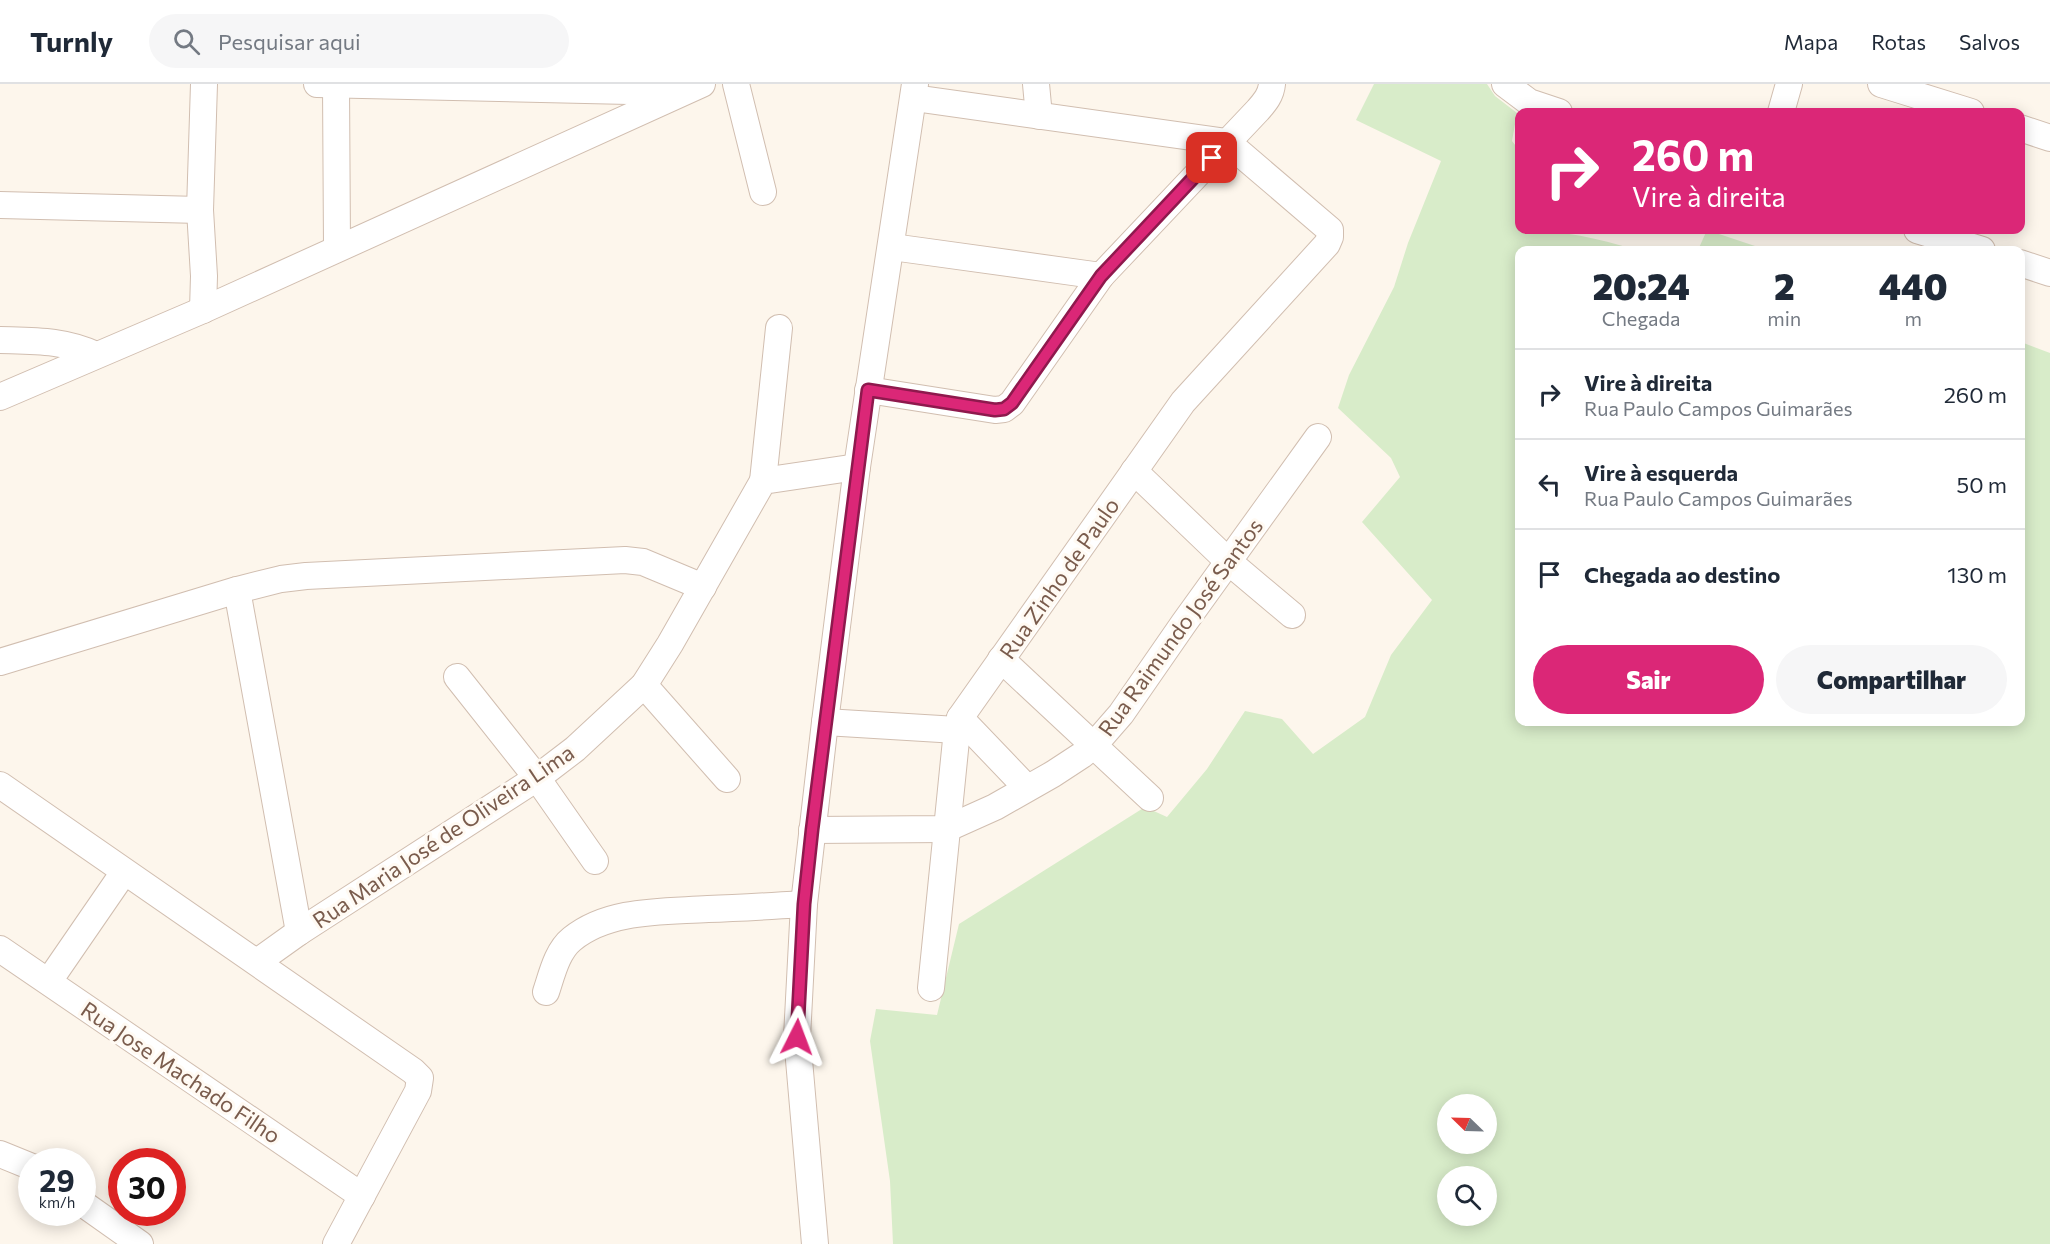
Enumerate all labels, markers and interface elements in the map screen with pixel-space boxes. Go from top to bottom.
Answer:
search box [149,14,569,68]
text: Turnly [30,24,113,58]
icon: search [170,25,203,58]
text: Pesquisar aqui [218,28,361,55]
text: Mapa [1784,29,1838,54]
text: Rotas [1871,29,1926,54]
text: Salvos [1959,29,2020,54]
text: 260 m [1632,128,1754,180]
pin [1186,132,1237,183]
icon: right [1533,132,1611,210]
icon: arrive [1195,141,1228,174]
text: Vire à direita [1632,180,1786,213]
text: 20:24 [1592,263,1690,307]
text: 2 [1774,263,1795,307]
text: 440 [1879,263,1948,307]
text: Chegada [1602,306,1681,330]
text: min [1767,306,1801,330]
text: m [1904,306,1922,330]
text: Vire à direita [1584,369,1712,396]
icon: right [1533,378,1566,411]
text: 260 m [1944,381,2007,408]
text: Rua Paulo Campos Guimarães [1584,396,1853,420]
text: Vire à esquerda [1584,459,1738,486]
icon: left [1533,468,1566,501]
text: 50 m [1957,471,2007,498]
text: Rua Paulo Campos Guimarães [1584,486,1853,510]
street label: Rua Zinho de Paulo [993,492,1125,664]
street label: Rua Raimundo José Santos [1092,513,1268,741]
icon: arrive [1533,558,1566,591]
text: Chegada ao destino [1584,561,1780,588]
text: 130 m [1947,561,2007,588]
button: Sair [1533,645,1764,714]
button: Compartilhar [1776,645,2007,714]
street label: Rua Maria José de Oliveira Lima [307,738,579,934]
street label: Rua Jose Machado Filho [76,995,286,1149]
position arrow [765,1005,829,1069]
north arrow [1437,1094,1497,1154]
map controls [1437,1094,1497,1226]
speed limit sign: 30 [108,1148,186,1226]
text: 29 [39,1161,75,1198]
button: search [1437,1166,1497,1226]
text: km/h [39,1193,75,1211]

